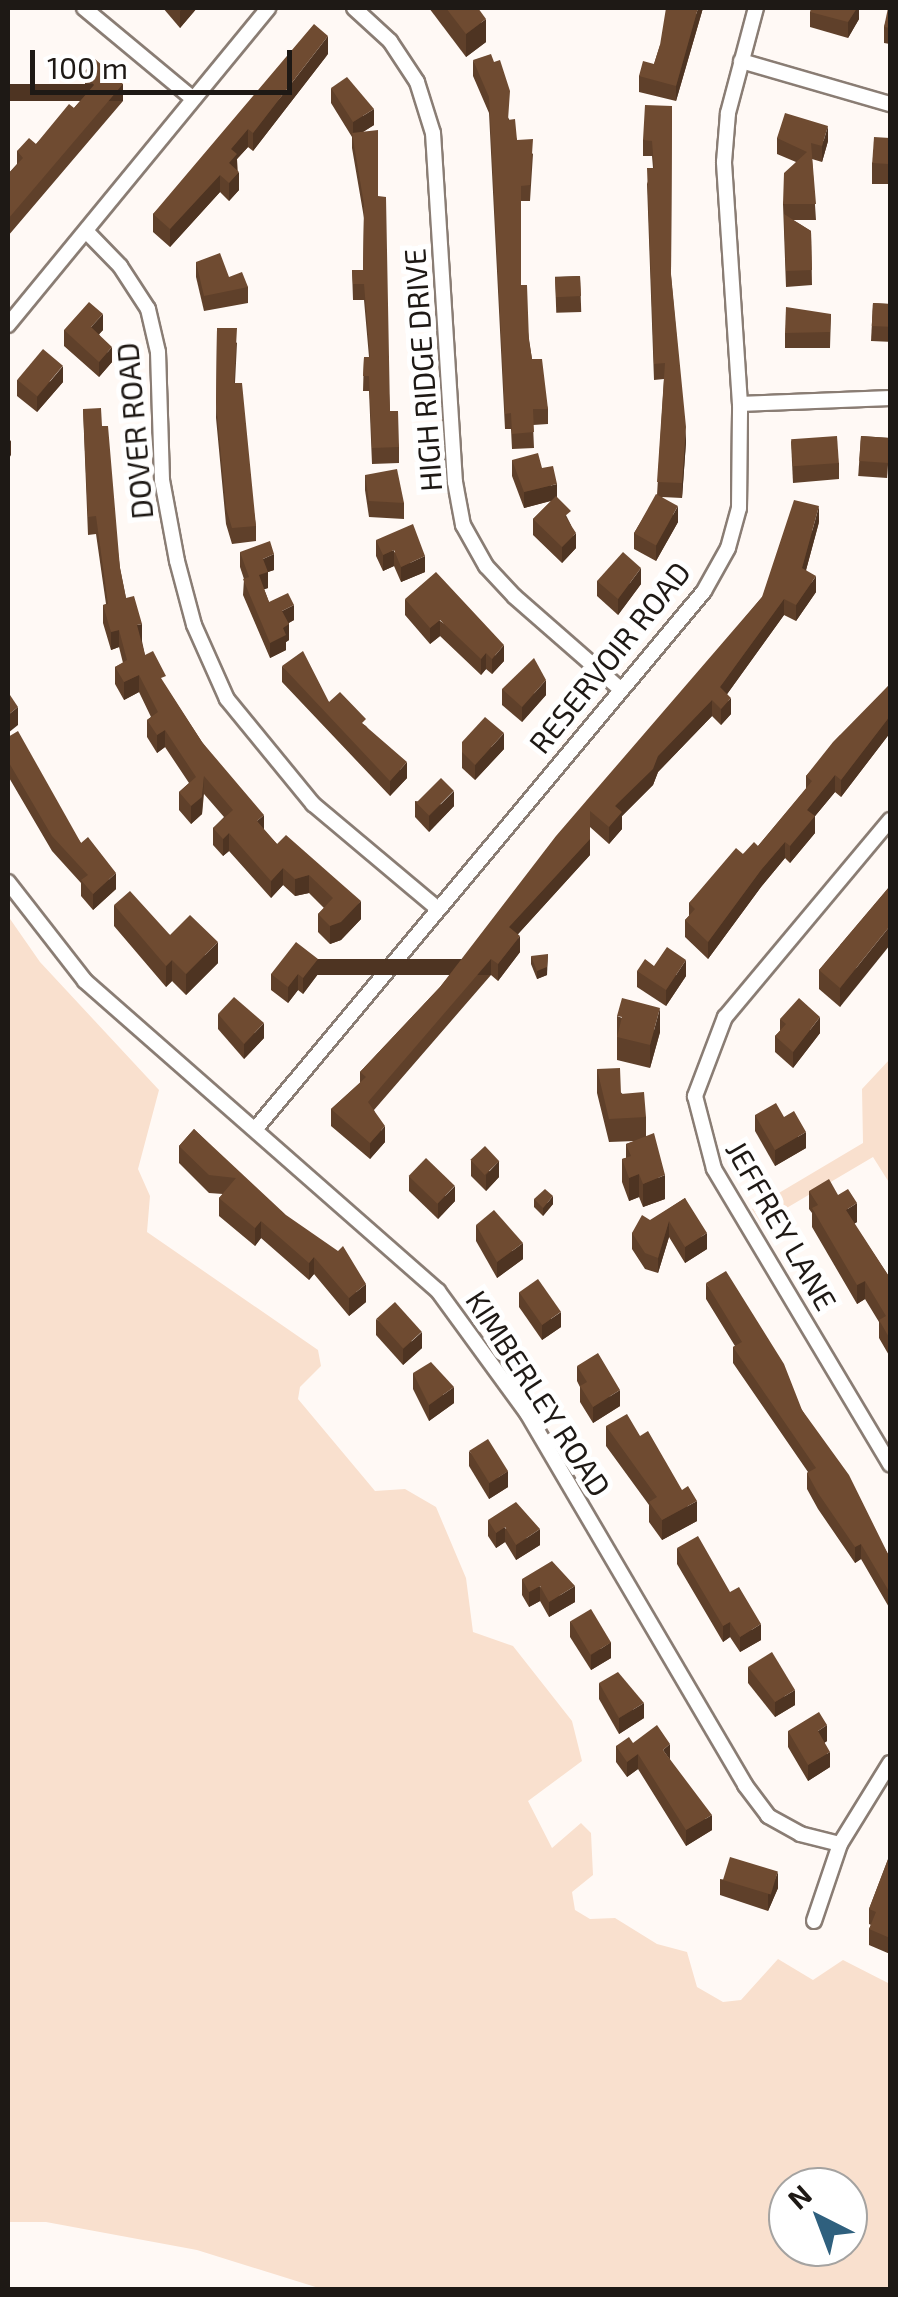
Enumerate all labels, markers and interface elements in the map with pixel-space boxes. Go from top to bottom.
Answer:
scale bar [35,30,298,92]
text: 100 m [47,49,128,85]
street label: HIGH RIDGE DRIVE [396,247,448,493]
street label: DOVER ROAD [108,341,160,521]
street label: RESERVOIR ROAD [521,554,697,760]
street label: JEFFREY LANE [719,1134,845,1316]
street label: KIMBERLEY ROAD [459,1283,619,1503]
north arrow [768,2167,868,2267]
text: N [780,2177,818,2216]

